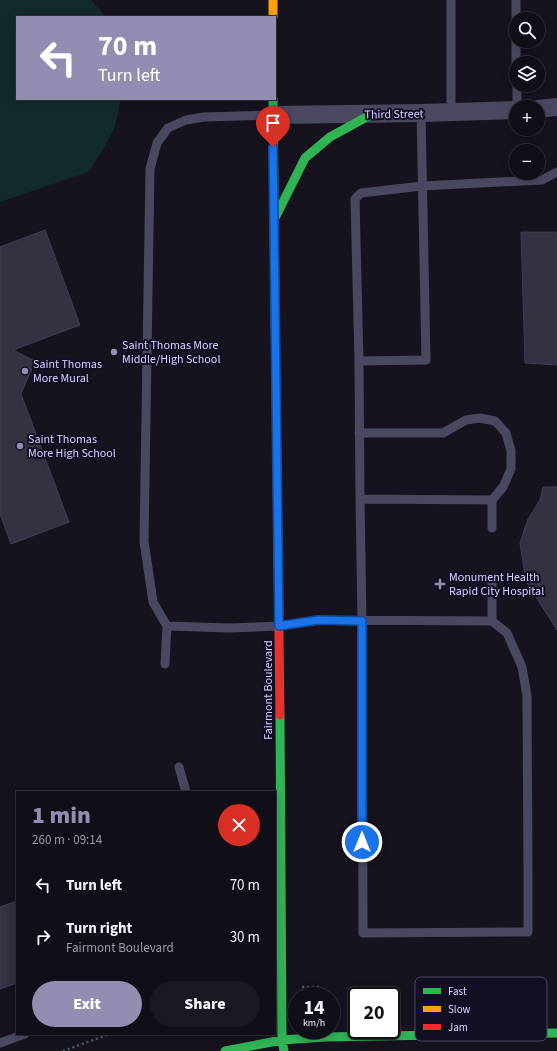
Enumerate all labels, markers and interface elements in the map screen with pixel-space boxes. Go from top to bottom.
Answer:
map controls [509,12,545,180]
button: search [509,12,545,48]
text: 70 m [98,26,157,66]
icon: left [32,32,84,84]
button: layers [509,56,545,92]
text: Turn left [98,63,160,88]
button: + [509,100,545,136]
street label: Third Street [364,105,424,124]
pin [256,106,290,147]
icon: arrive [262,112,284,134]
button: − [509,144,545,180]
place label: Saint Thomas More Middle/High School [122,337,220,368]
marker: Saint Thomas More Middle/High School [109,347,119,357]
place label: Saint Thomas More Mural [33,356,102,387]
marker: Saint Thomas More Mural [20,366,30,376]
place label: Saint Thomas More High School [28,431,116,462]
marker: Saint Thomas More High School [15,441,25,451]
place label: Monument Health Rapid City Hospital [449,569,544,600]
marker: Monument Health Rapid City Hospital [434,578,446,590]
street label: Fairmont Boulevard [260,640,277,740]
text: 1 min [32,798,91,833]
button: close [218,804,260,846]
position arrow [341,821,383,863]
text: 260 m · 09:14 [32,831,102,849]
icon: left [32,874,54,896]
text: Turn left [66,875,122,896]
text: 70 m [230,875,260,896]
text: Turn right [66,918,132,939]
icon: right [32,926,54,948]
text: 30 m [230,927,260,948]
text: Fairmont Boulevard [66,939,174,957]
legend [415,977,547,1041]
button: Exit [32,981,142,1027]
button: Share [150,981,260,1027]
text: Fast [448,984,467,999]
speed limit sign: 20 [348,987,400,1039]
text: 14 [303,994,325,1022]
text: Slow [448,1002,471,1017]
text: km/h [303,1016,325,1030]
text: Jam [448,1020,468,1035]

